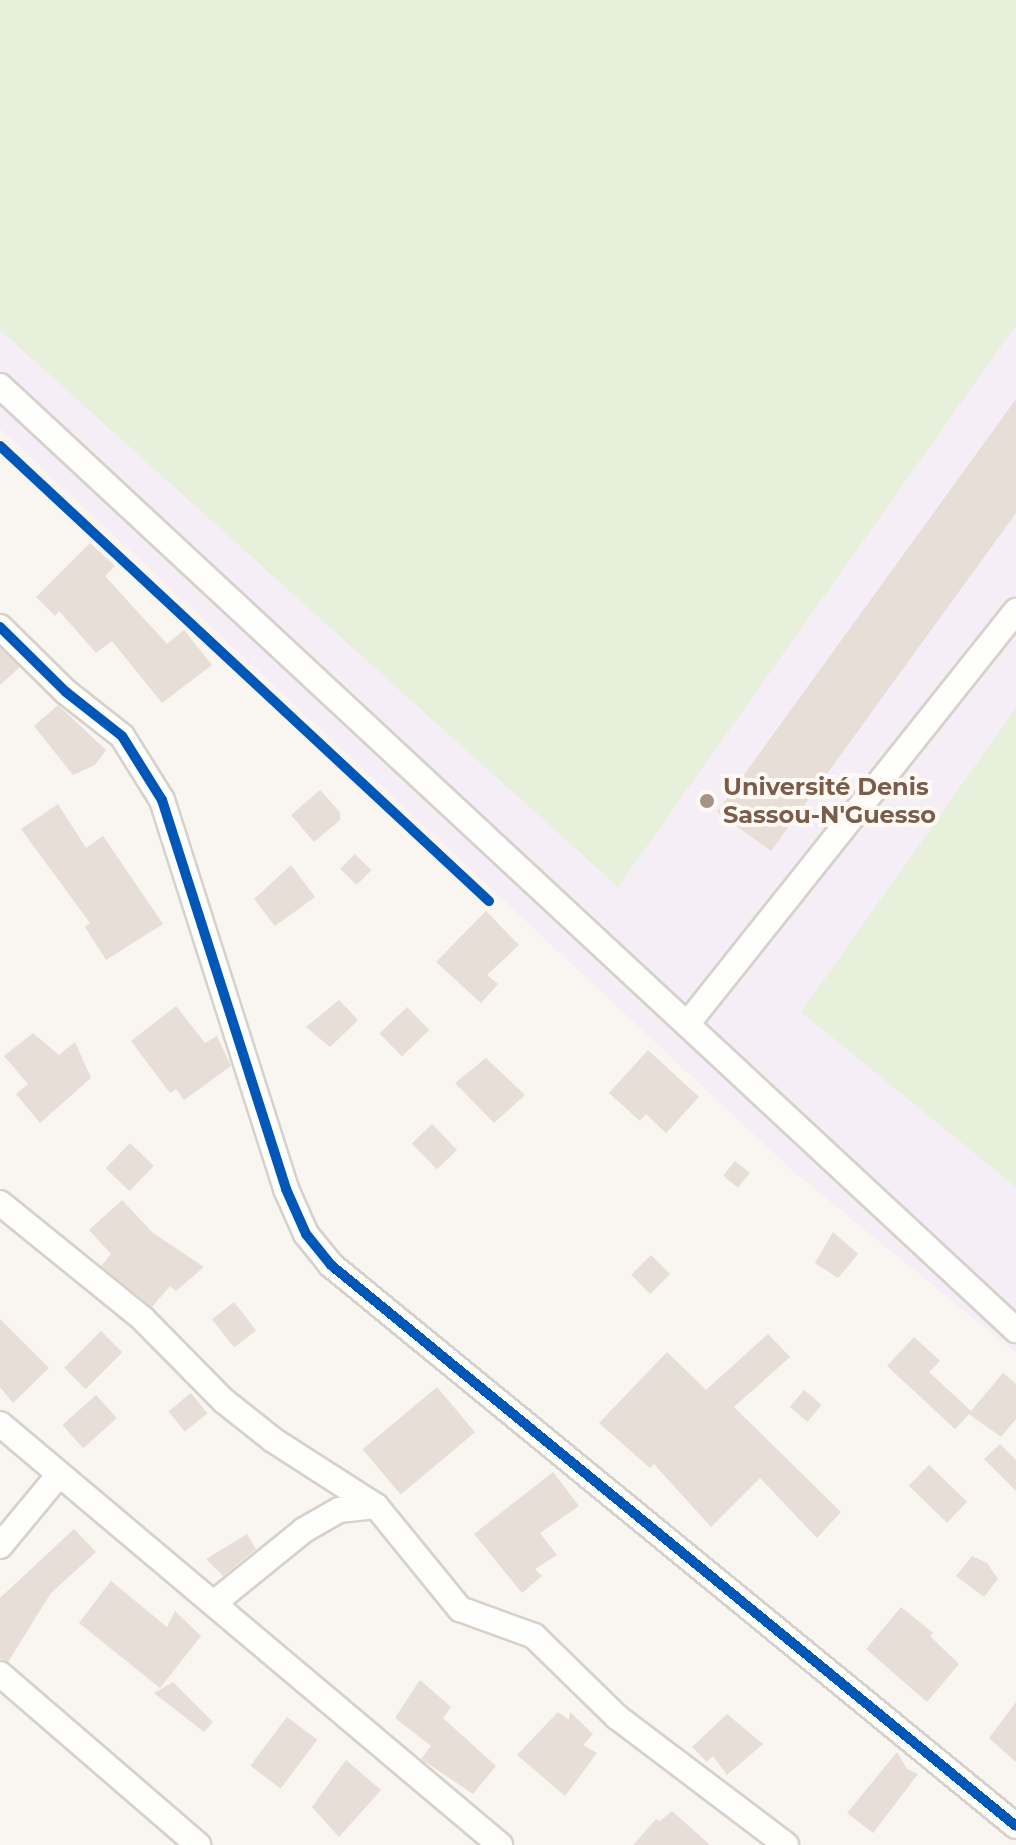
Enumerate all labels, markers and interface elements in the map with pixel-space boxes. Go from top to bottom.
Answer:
place label: Université Denis Sassou-N'Guesso [723,773,936,829]
marker: Université Denis Sassou-N'Guesso [698,792,716,810]

